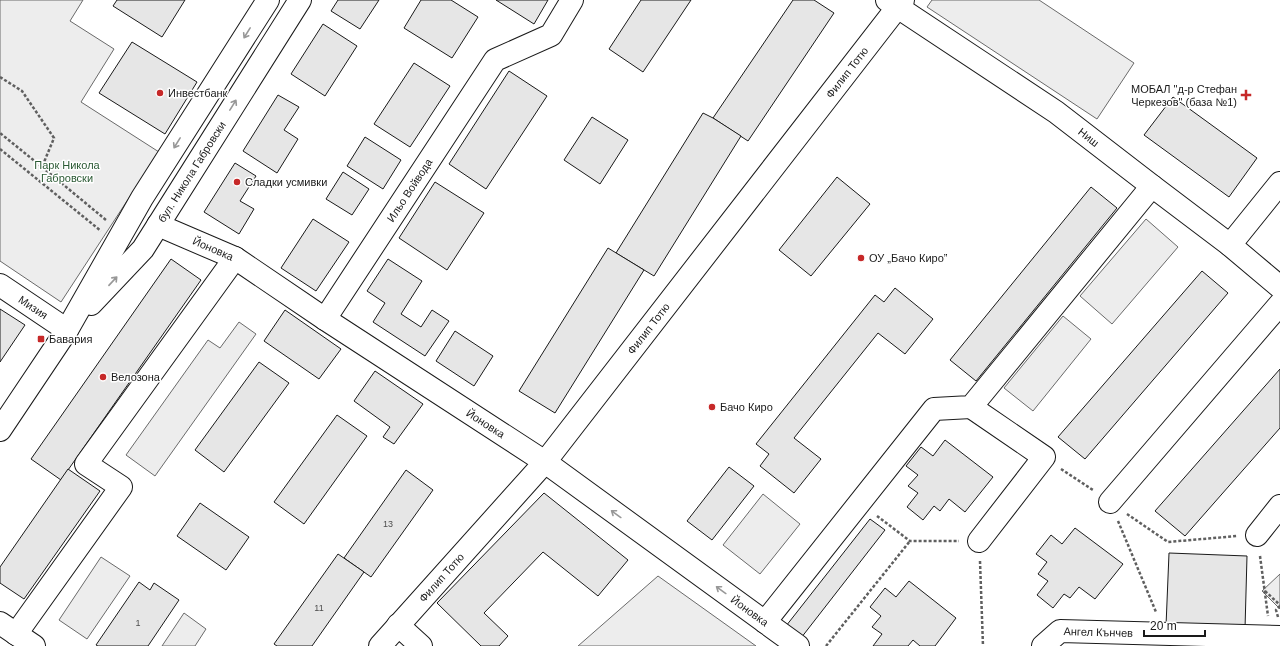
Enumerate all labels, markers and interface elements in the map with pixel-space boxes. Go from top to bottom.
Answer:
one-way arrow [243,27,251,38]
street label: Филип Тотю [823,45,870,100]
place label: МОБАЛ "д-р Стефан Черкезов" (база №1) [1131,83,1237,108]
place label: Инвестбанк [168,87,228,99]
marker: Инвестбанк [155,88,165,98]
marker: МОБАЛ "д-р Стефан Черкезов" (база №1) [1240,89,1252,101]
one-way arrow [230,99,238,111]
street label: бул. Никола Габровски [156,119,228,224]
street label: Ниш [1076,125,1102,149]
one-way arrow [173,137,181,149]
street label: Ильо Войвода [384,156,435,224]
park label: Парк Никола Габровски [34,159,101,184]
place label: Сладки усмивки [245,176,327,188]
marker: Сладки усмивки [232,177,242,187]
street label: Йоновка [191,235,236,263]
place label: ОУ „Бачо Киро” [869,252,948,264]
marker: ОУ „Бачо Киро” [856,253,866,263]
one-way arrow [108,276,118,286]
street label: Мизия [16,293,50,321]
street label: Филип Тотю [625,301,672,356]
place label: Бавария [49,333,92,345]
marker: Бавария [36,334,46,344]
place label: Велозона [111,371,161,383]
marker: Велозона [98,372,108,382]
place label: Бачо Киро [720,401,773,413]
marker: Бачо Киро [707,402,717,412]
street label: Йоновка [464,407,508,441]
one-way arrow [611,510,622,518]
house number: 13 [383,519,393,529]
street label: Филип Тотю [417,551,466,604]
one-way arrow [716,586,727,594]
street label: Йоновка [729,593,771,629]
house number: 11 [314,603,324,613]
scale bar [1144,612,1205,638]
house number: 1 [135,618,141,628]
text: 20 m [1150,619,1177,633]
street label: Ангел Кънчев [1063,625,1133,639]

